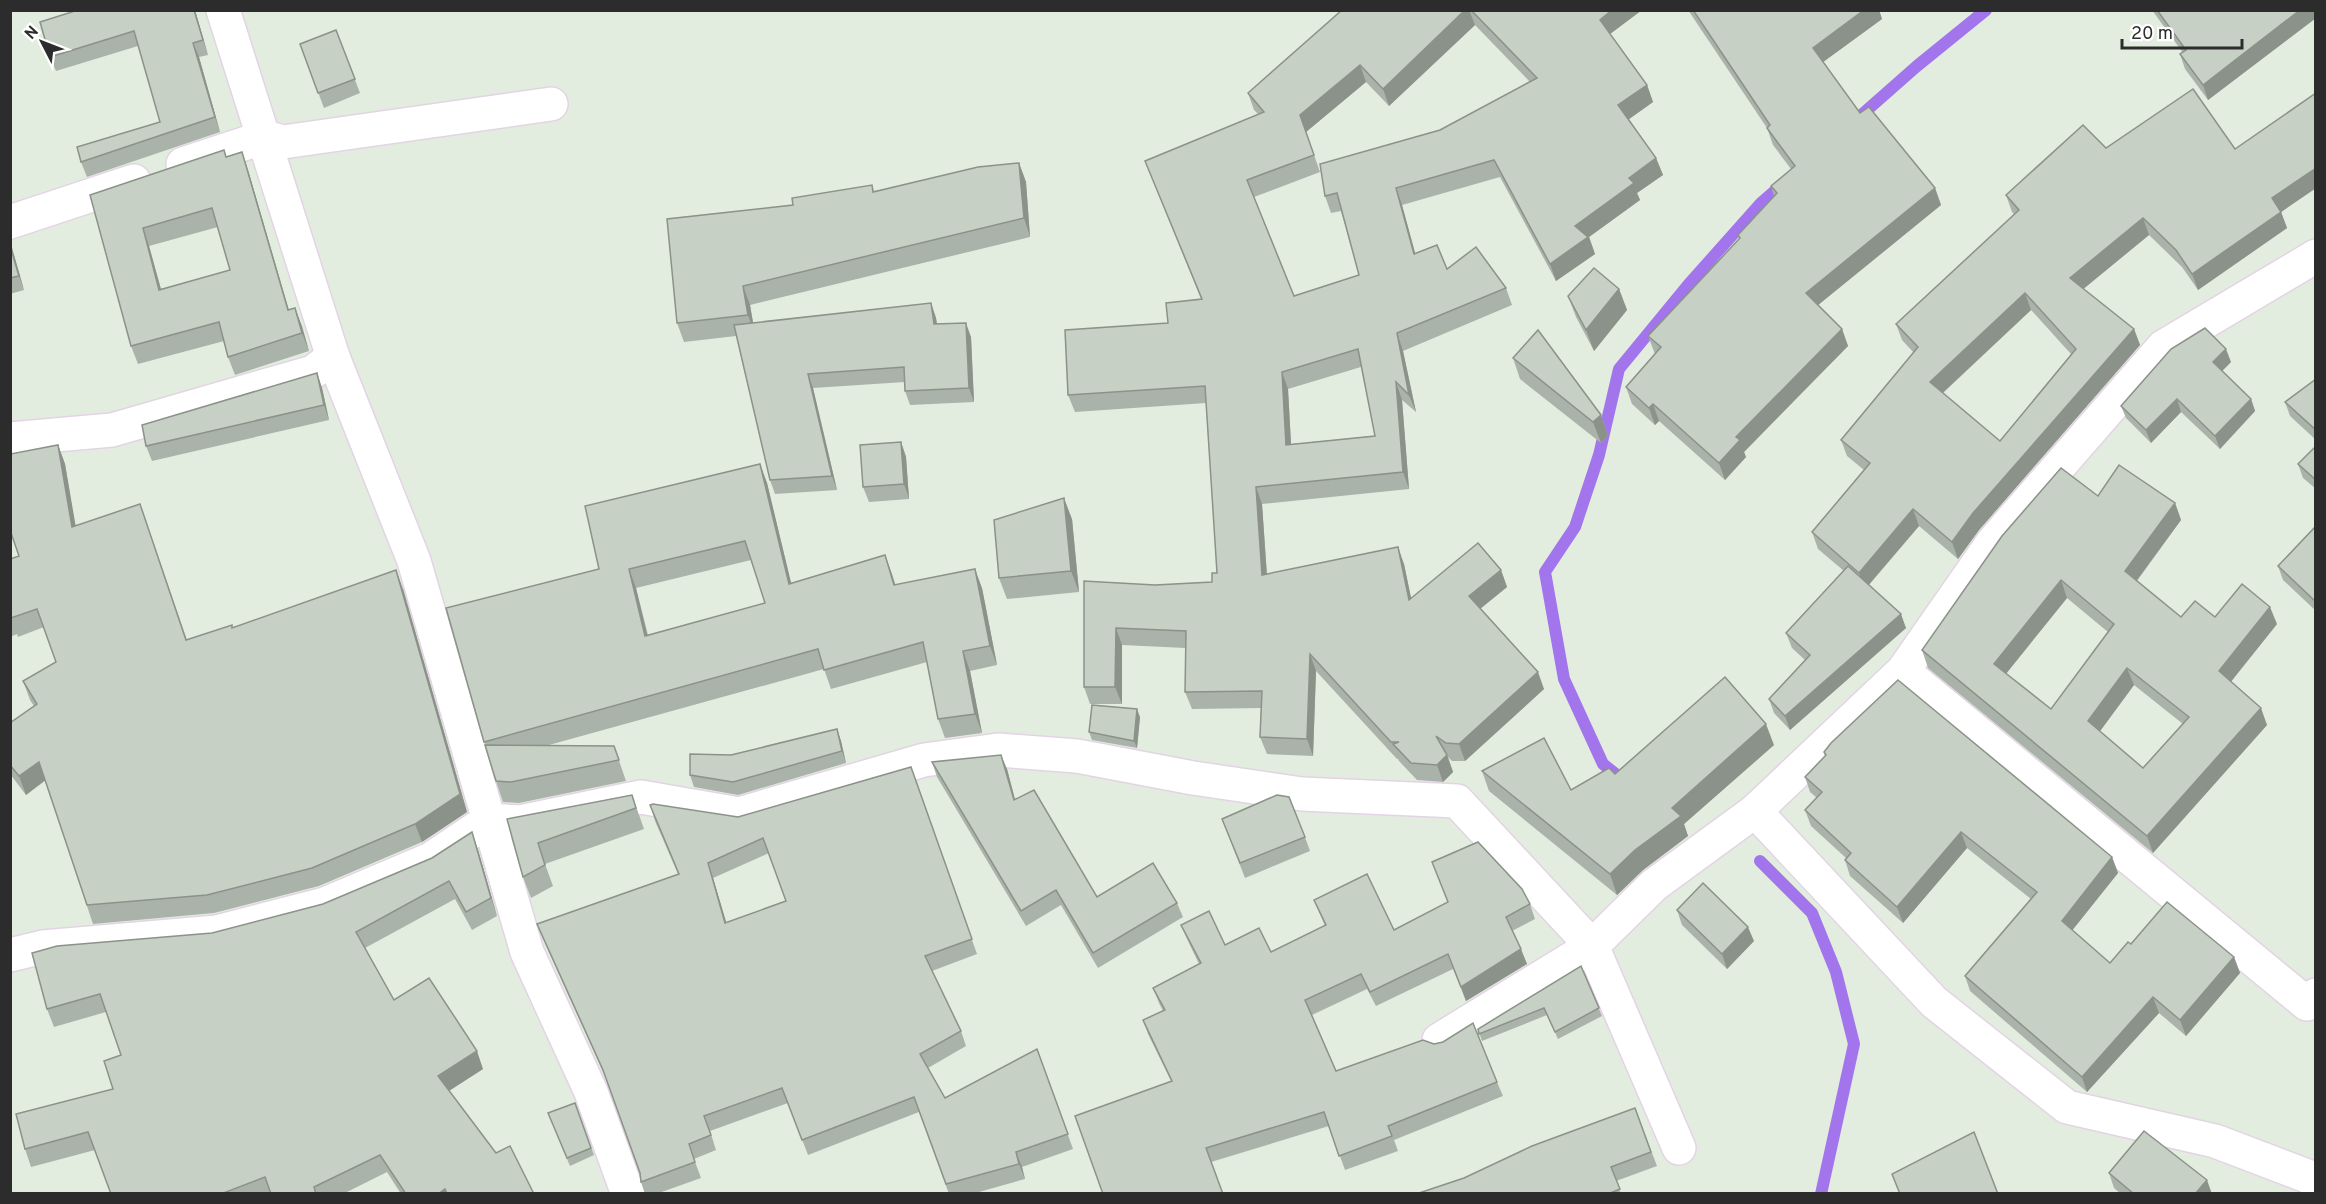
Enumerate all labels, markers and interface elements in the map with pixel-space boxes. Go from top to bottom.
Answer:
north arrow [12,12,72,72]
scale bar [2122,12,2242,50]
text: N [21,22,44,44]
text: 20 m [2131,23,2173,46]

